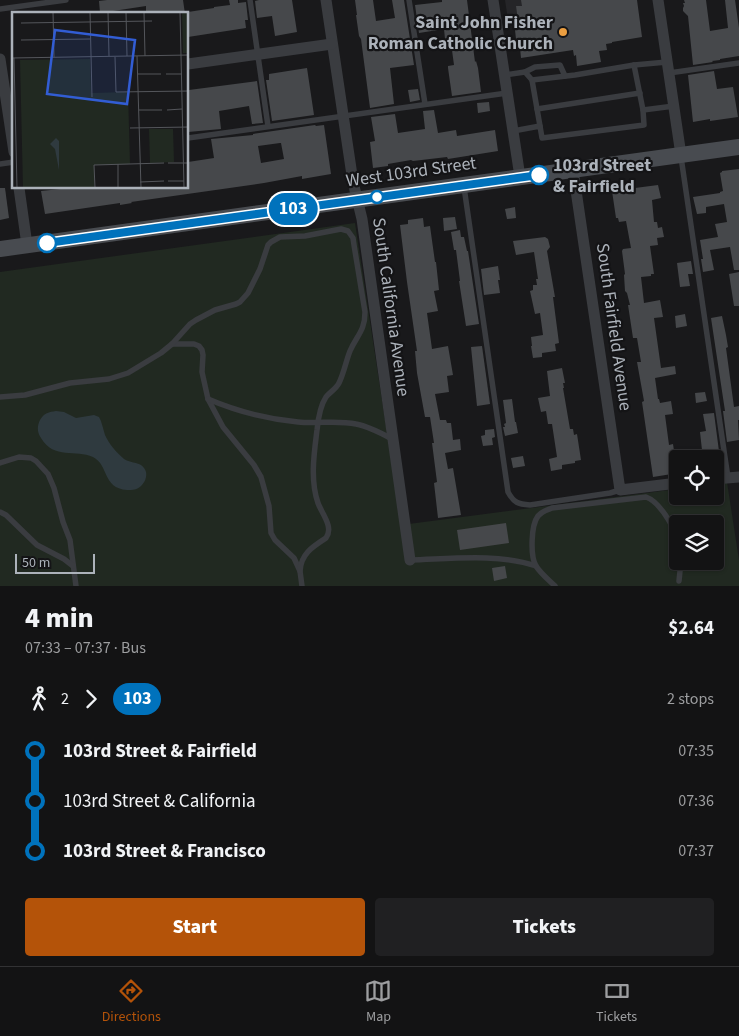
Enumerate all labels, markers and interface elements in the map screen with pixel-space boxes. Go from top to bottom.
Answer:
place label: Saint John Fisher Roman Catholic Church [368,10,554,56]
inset map [12,12,189,189]
marker: Saint John Fisher Roman Catholic Church [557,26,569,38]
street label: West 103rd Street [344,150,478,194]
place label: 103rd Street & Fairfield [553,153,651,199]
marker: 103rd Street & Fairfield [529,165,549,185]
unlabelled marker [370,190,384,204]
line badge: 103 [264,193,322,225]
text: 103 [279,196,307,221]
street label: South California Avenue [366,216,416,398]
unlabelled marker [37,233,57,253]
street label: South Fairfield Avenue [590,242,638,412]
map controls [669,450,724,570]
button: locate [669,450,724,505]
button: layers [669,515,724,570]
scale bar [15,551,95,574]
text: 50 m [22,553,50,573]
text: 4 min [25,598,94,638]
text: $2.64 [668,615,714,642]
text: 07:33 – 07:37 · Bus [25,637,146,659]
icon: walk [25,685,53,713]
icon: forward [77,685,105,713]
text: 103 [123,686,151,711]
text: 2 [61,688,69,710]
text: 2 stops [667,688,714,710]
text: 103rd Street & Fairfield [63,738,257,765]
text: 07:35 [678,740,714,762]
text: 103rd Street & California [63,788,256,815]
text: 07:36 [678,790,714,812]
text: 103rd Street & Francisco [63,838,266,865]
text: 07:37 [678,840,714,862]
button: Start [25,898,365,956]
button: Tickets [375,898,714,956]
tab: Directions [102,977,161,1027]
tab: Map [364,977,392,1027]
tab: Tickets [596,977,637,1027]

